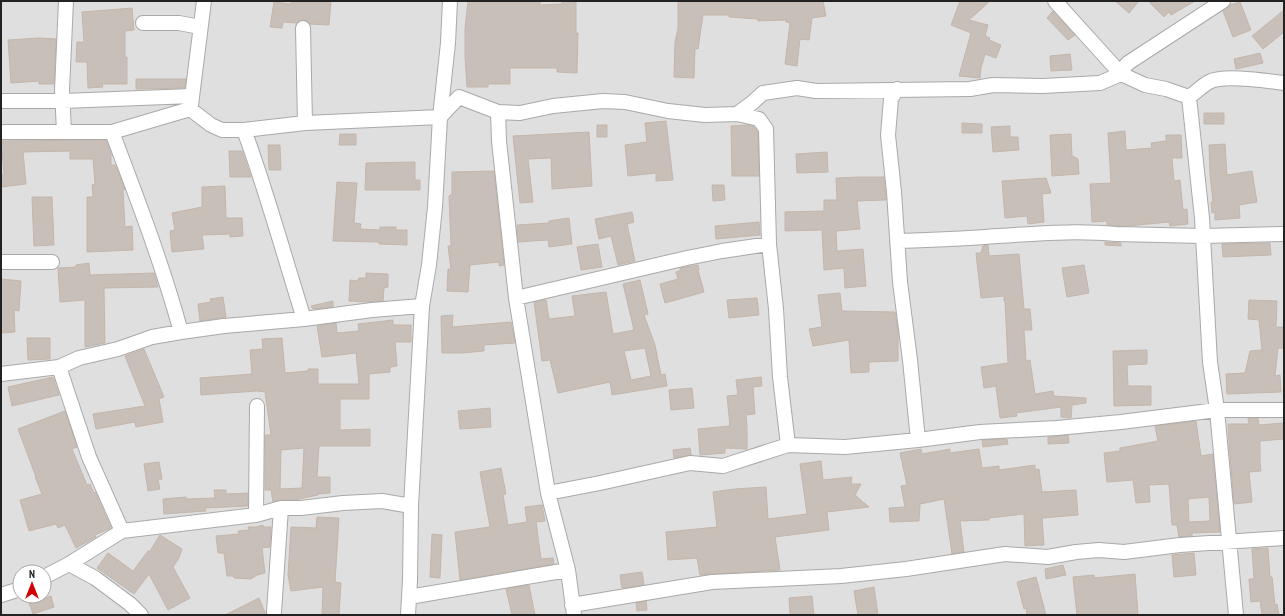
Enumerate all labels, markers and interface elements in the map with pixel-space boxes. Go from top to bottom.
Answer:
north arrow [12,564,52,604]
text: N [29,567,35,581]

